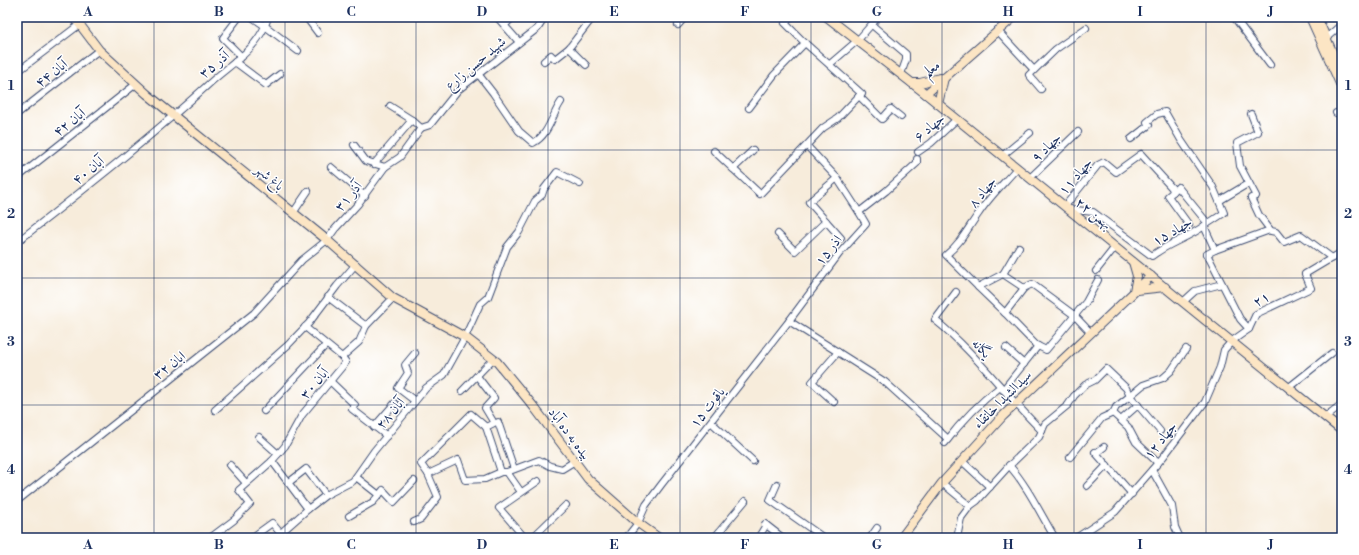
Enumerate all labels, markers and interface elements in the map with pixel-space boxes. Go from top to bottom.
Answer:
text: A [82,4,93,20]
text: B [214,4,224,20]
text: C [346,4,356,20]
text: D [477,4,487,20]
text: E [609,4,619,20]
text: F [740,4,750,20]
text: G [872,4,883,20]
text: H [1003,4,1014,20]
text: I [1137,4,1143,20]
text: J [1266,4,1274,20]
street label: شهید حسن زارع [441,33,511,96]
street label: آذر ۳۵ [196,46,235,83]
street label: آبان ۴۴ [32,54,73,92]
street label: معلم [919,56,947,85]
text: 1 [8,78,15,94]
text: 1 [1345,78,1352,94]
street label: آبان ۴۲ [50,103,91,141]
street label: جهاد ۶ [910,110,949,146]
street label: جهاد ۹ [1028,129,1066,166]
street label: آبان ۴۰ [69,151,110,189]
street label: جهاد ۱۱ [1055,154,1097,199]
street label: باغ شهر [248,159,288,197]
street label: جهاد ۸ [965,173,1001,212]
street label: آذر ۳۱ [331,176,368,216]
street label: ۲۲ بهمن [1071,194,1115,234]
text: 2 [7,206,15,222]
text: 2 [1344,206,1352,222]
street label: جهاد ۱۵ [1149,213,1196,251]
street label: اذر ۱۵ [811,232,846,270]
street label: ۲۱ [1250,288,1273,312]
text: 3 [7,334,15,350]
street label: یگانه [968,334,997,363]
text: 3 [1344,334,1352,350]
street label: ابان ۳۲ [150,348,189,384]
street label: آبان ۳۰ [296,362,335,403]
street label: سیدالشهدا خانقاء [970,366,1036,433]
street label: یاقوت ۱۵ [686,382,730,432]
street label: آبان ۲۸ [372,392,411,433]
street label: بیده به ده آباد [544,404,595,463]
street label: جهاد ۱۲ [1140,418,1181,463]
text: 4 [7,462,16,478]
text: 4 [1344,462,1353,478]
text: A [82,537,93,553]
text: B [214,537,224,553]
text: C [346,537,356,553]
text: D [477,537,487,553]
text: E [609,537,619,553]
text: F [740,537,750,553]
text: G [872,537,883,553]
text: H [1003,537,1014,553]
text: I [1137,537,1143,553]
text: J [1266,537,1274,553]

